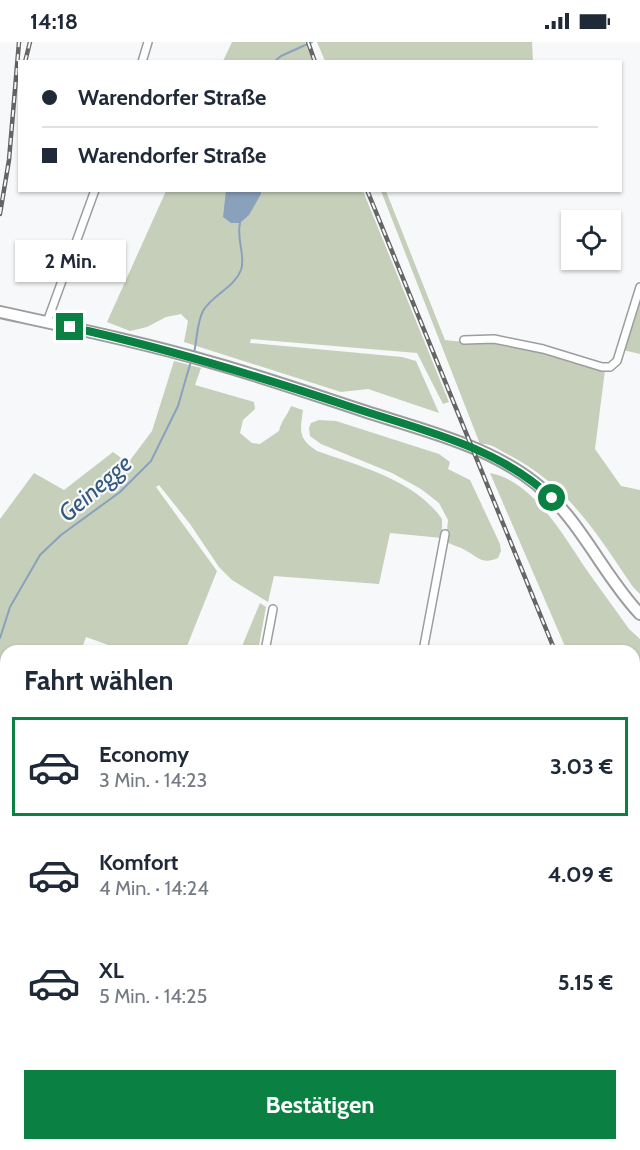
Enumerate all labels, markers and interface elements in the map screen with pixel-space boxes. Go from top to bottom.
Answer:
text: 14:18 [30,8,78,35]
text: Warendorfer Straße [78,84,266,111]
text: Warendorfer Straße [78,142,266,169]
map controls [561,210,621,270]
button: locate [561,210,621,270]
callout: 2 Min. [14,240,125,282]
text: 2 Min. [45,249,96,273]
route end [56,313,83,340]
water label: Geinegge [52,448,138,528]
route start [538,484,565,511]
text: Fahrt wählen [24,664,173,697]
icon: car [27,740,81,794]
text: Economy [99,741,189,768]
text: 3.03 € [550,753,613,780]
text: 3 Min. · 14:23 [99,768,207,792]
icon: car [27,848,81,902]
text: Komfort [99,849,178,876]
text: 4.09 € [548,861,613,888]
text: 4 Min. · 14:24 [99,876,209,900]
icon: car [27,956,81,1010]
text: XL [99,957,124,984]
text: 5.15 € [558,969,613,996]
text: 5 Min. · 14:25 [99,984,207,1008]
button: Bestätigen [24,1070,616,1139]

